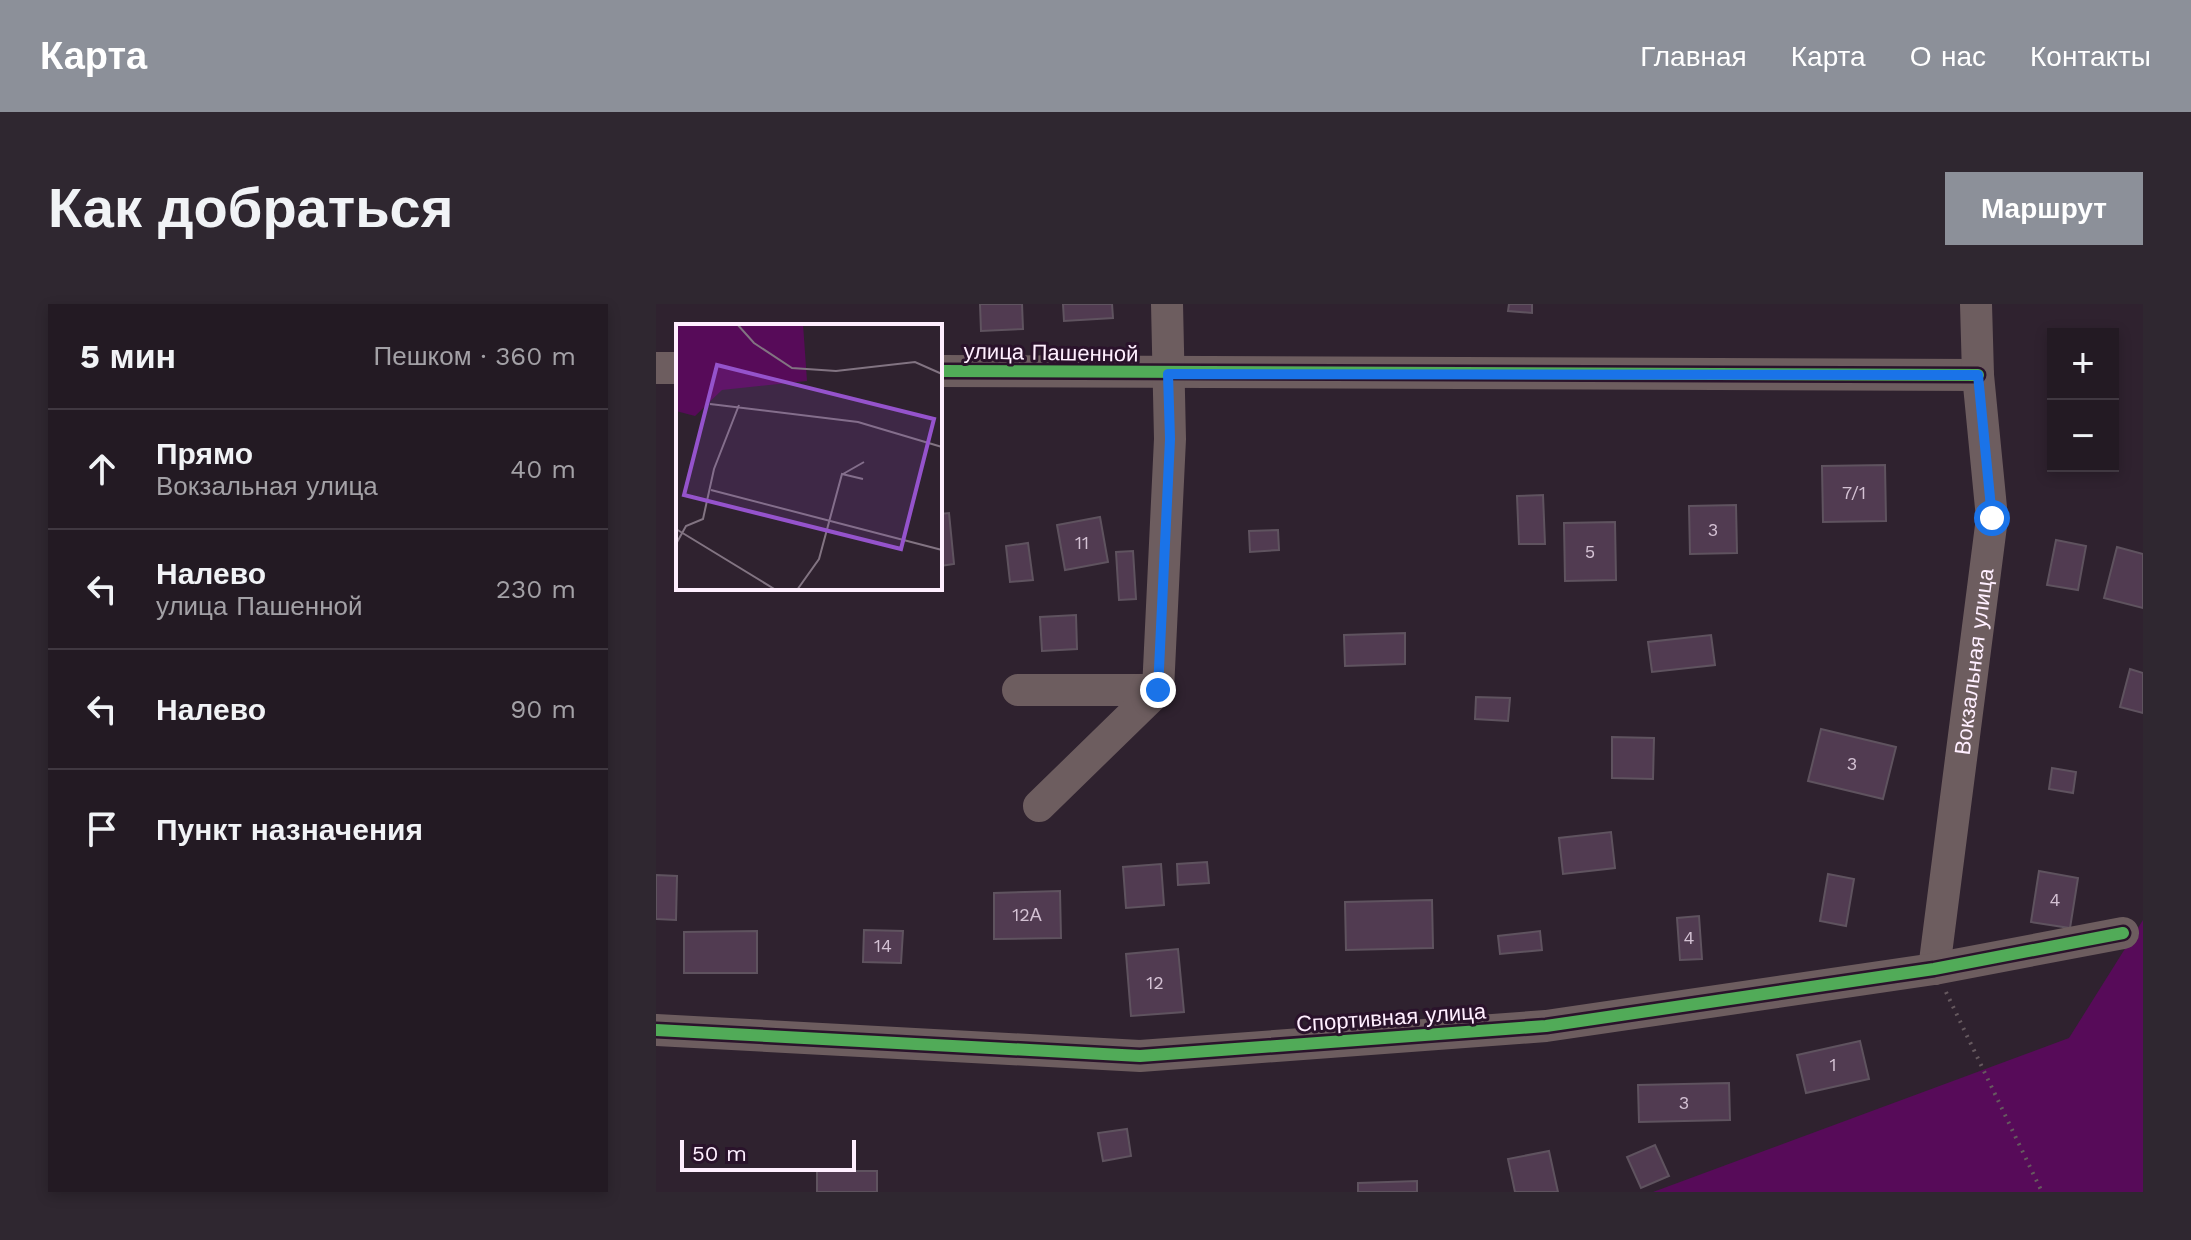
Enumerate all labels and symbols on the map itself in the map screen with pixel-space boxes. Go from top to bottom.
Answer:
inset map [676,324,942,590]
street label: улица Пашенной [963,338,1139,367]
house number: 7/1 [1842,482,1866,503]
route start [1974,500,2010,536]
house number: 3 [1708,519,1718,540]
house number: 11 [1075,532,1089,553]
house number: 5 [1585,541,1595,562]
street label: Вокзальная улица [1950,566,1999,756]
route end [1140,672,1176,708]
house number: 3 [1847,753,1857,774]
house number: 4 [2050,889,2061,910]
house number: 12А [1012,904,1042,925]
house number: 4 [1684,927,1695,948]
house number: 14 [874,935,892,956]
house number: 12 [1146,972,1164,993]
street label: Спортивная улица [1295,998,1487,1037]
house number: 1 [1829,1054,1837,1075]
house number: 3 [1679,1092,1689,1113]
scale bar [680,1136,856,1172]

